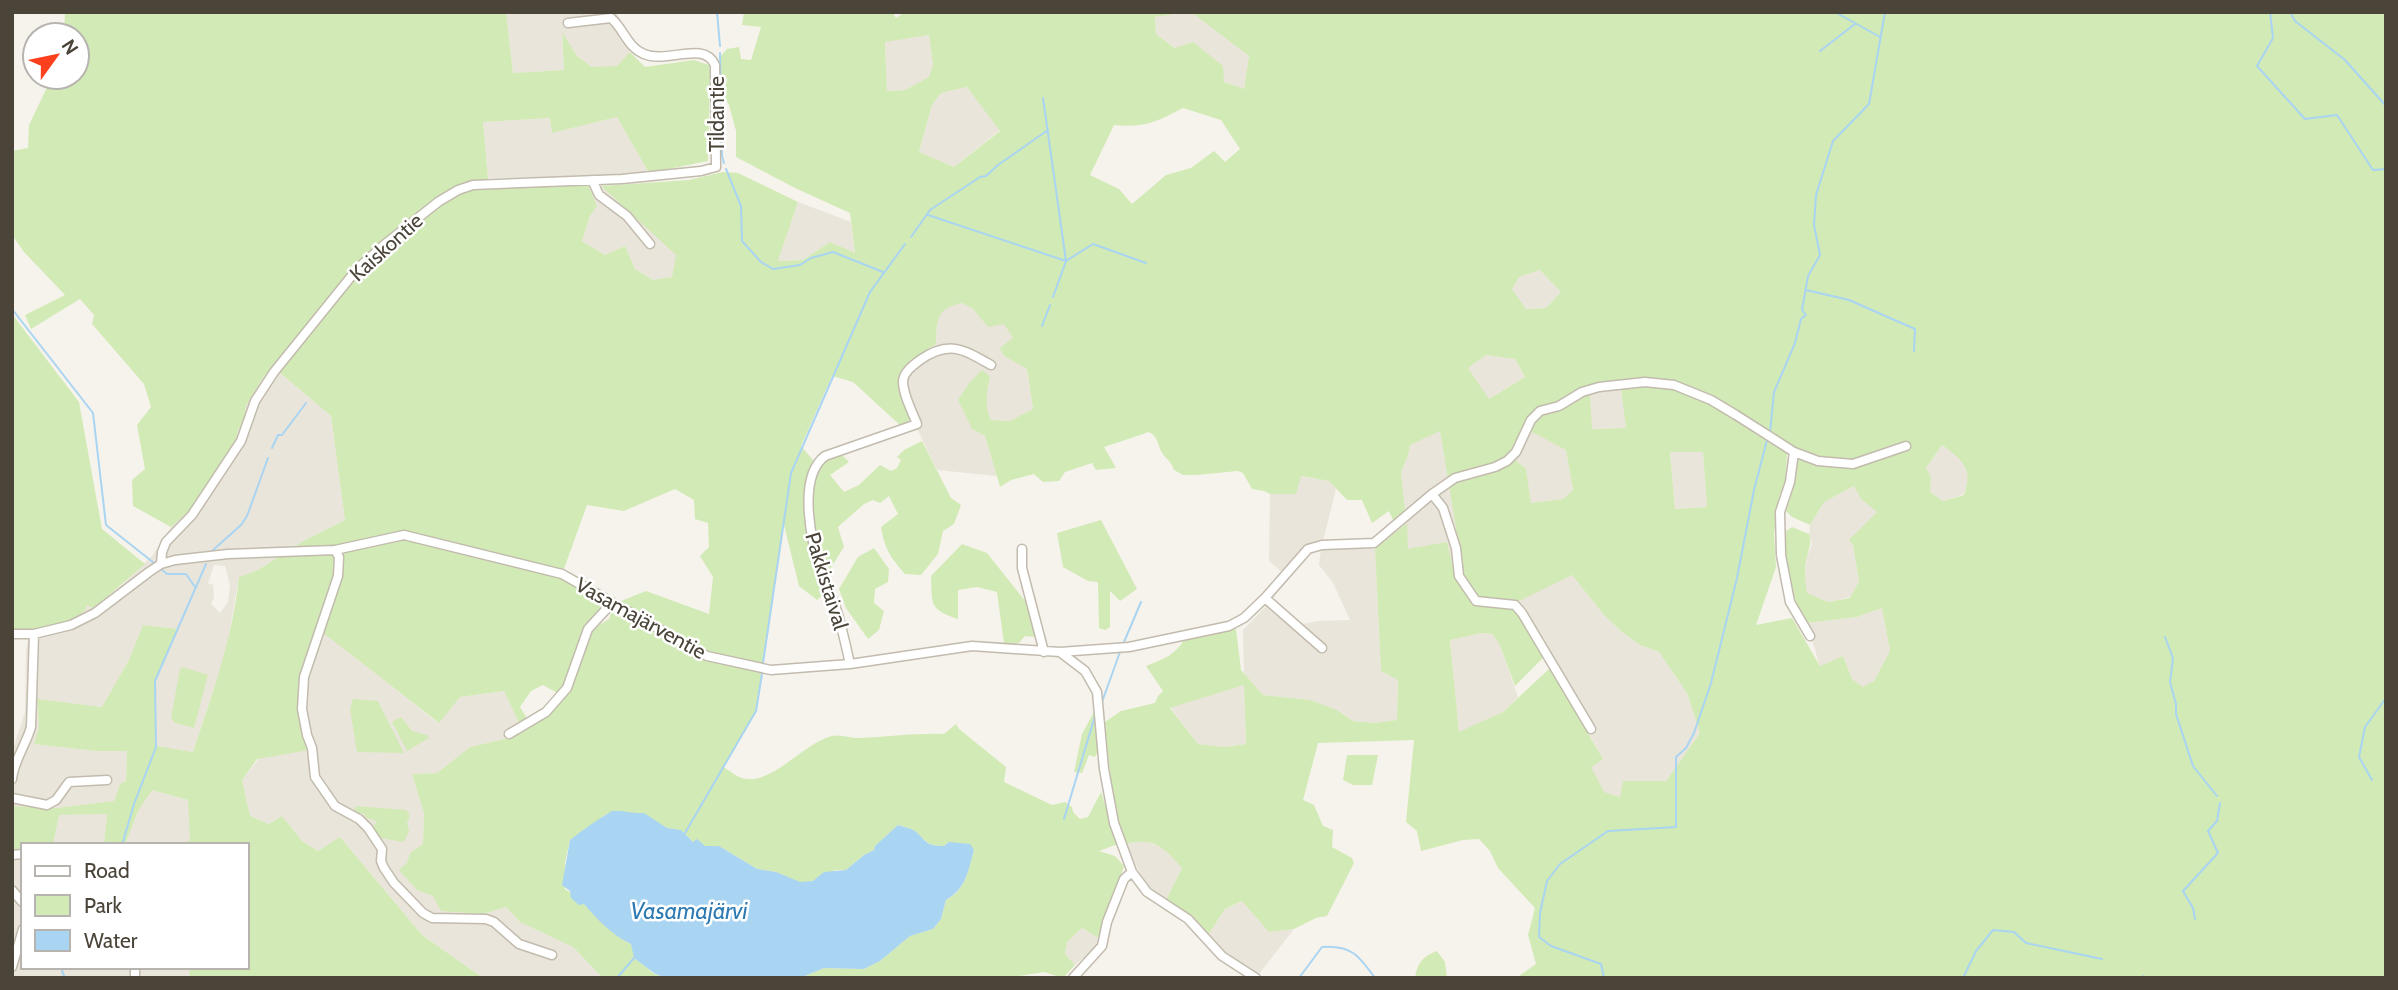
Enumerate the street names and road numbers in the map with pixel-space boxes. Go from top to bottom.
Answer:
street label: Tildantie [704,76,729,152]
street label: Kaiskontie [344,208,428,286]
street label: Pakkistaival [800,529,854,633]
street label: Vasamajärventie [571,572,711,665]

